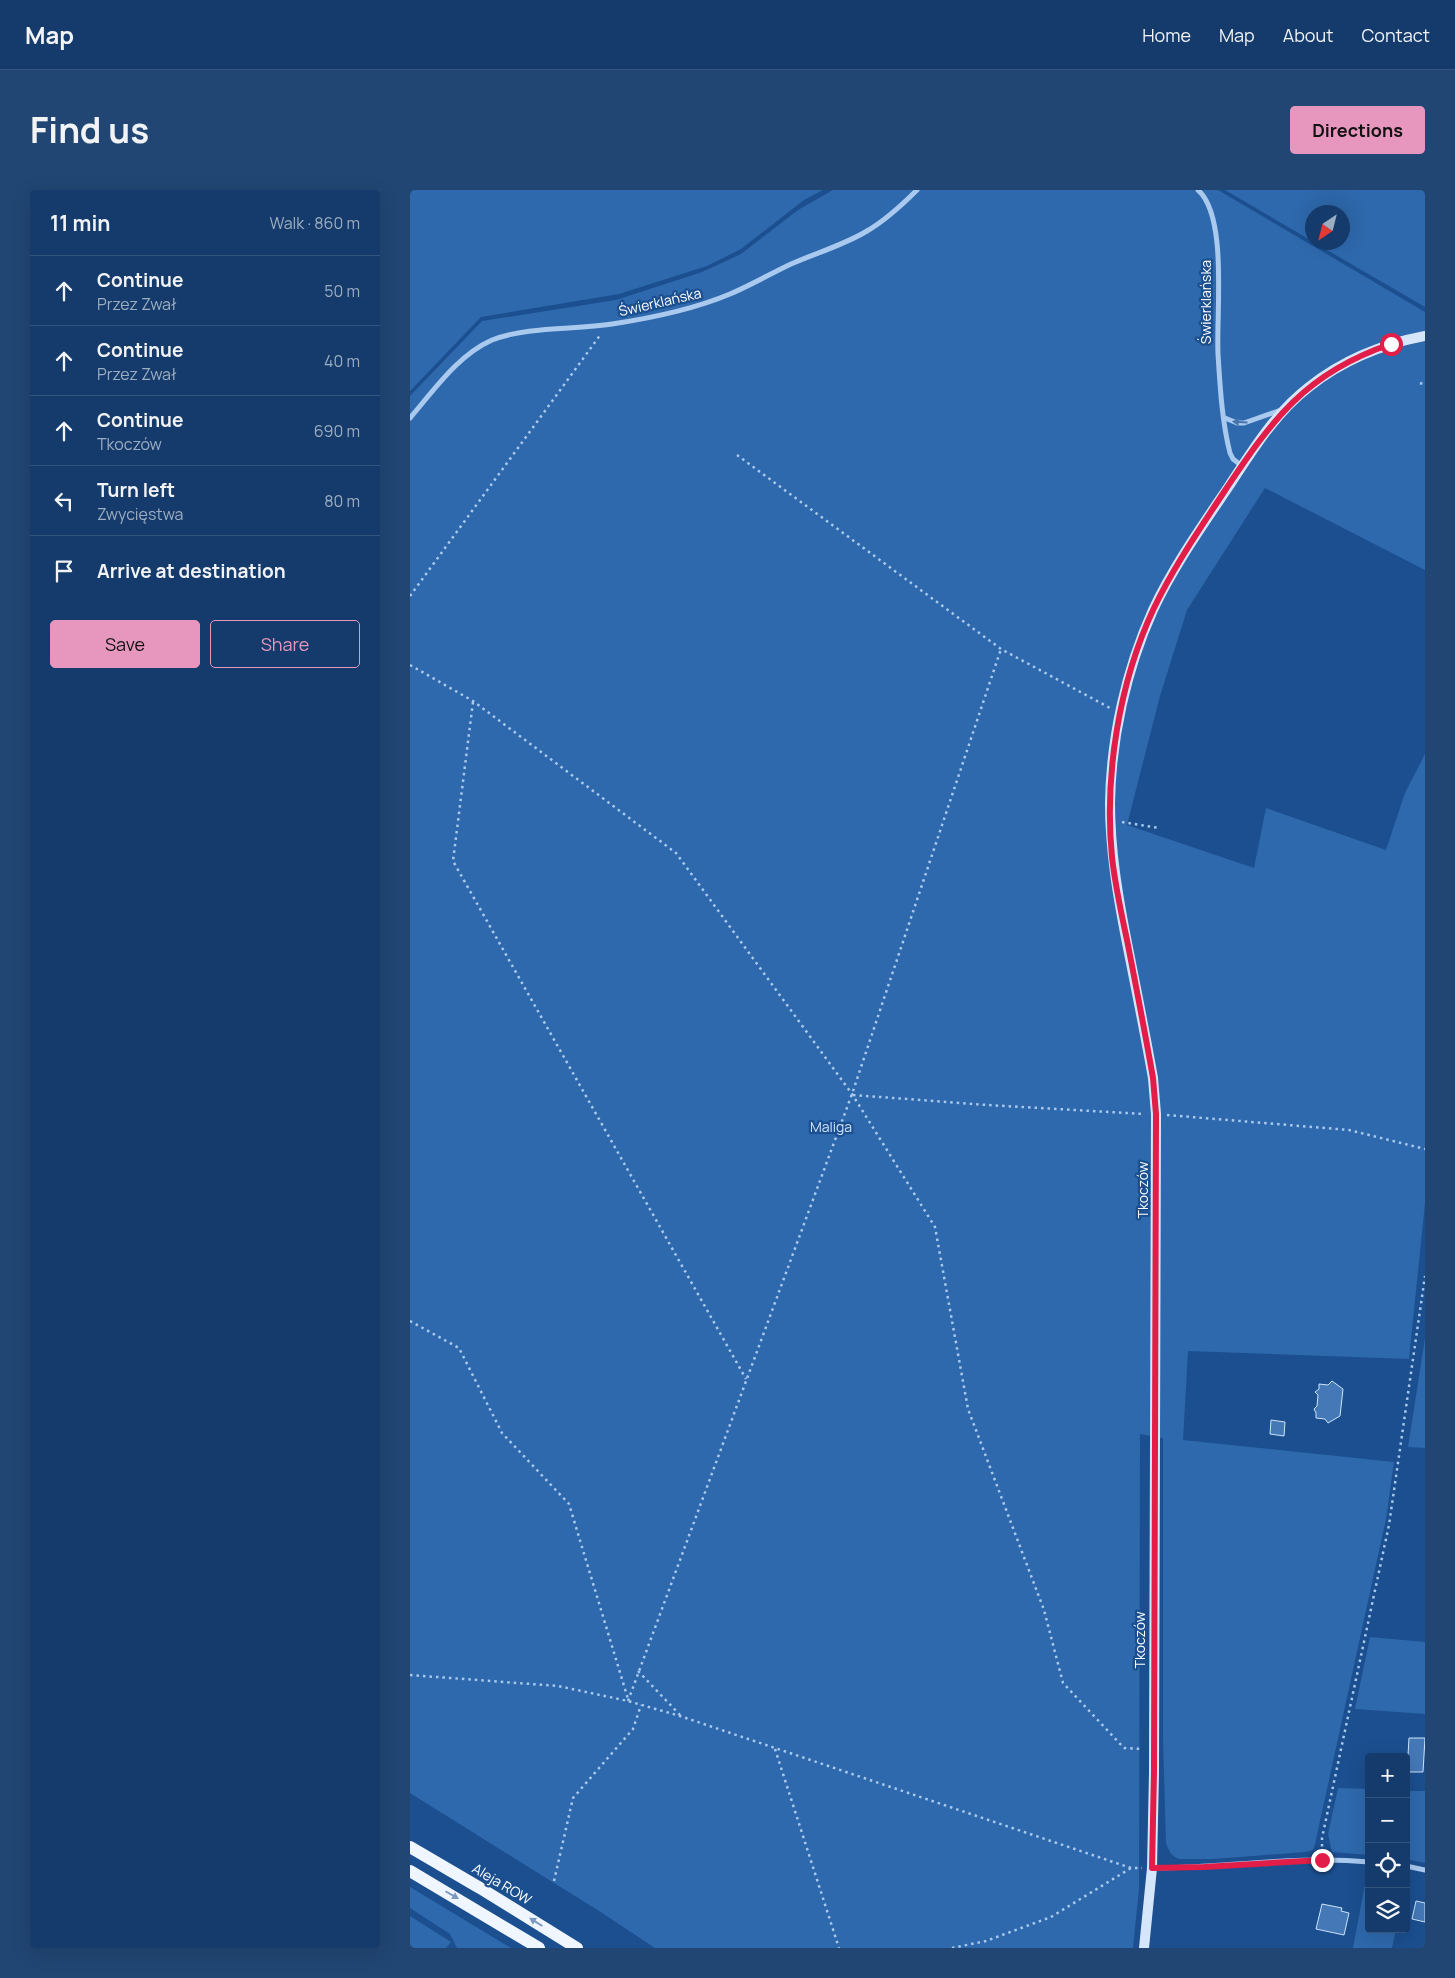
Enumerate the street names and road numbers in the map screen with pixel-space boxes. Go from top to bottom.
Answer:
street label: Świerklańska [1196,260,1215,344]
street label: Świerklańska [617,283,703,320]
street label: Tkoczów [1133,1161,1152,1218]
street label: Tkoczów [1130,1611,1149,1668]
street label: Aleja ROW [469,1858,535,1909]

